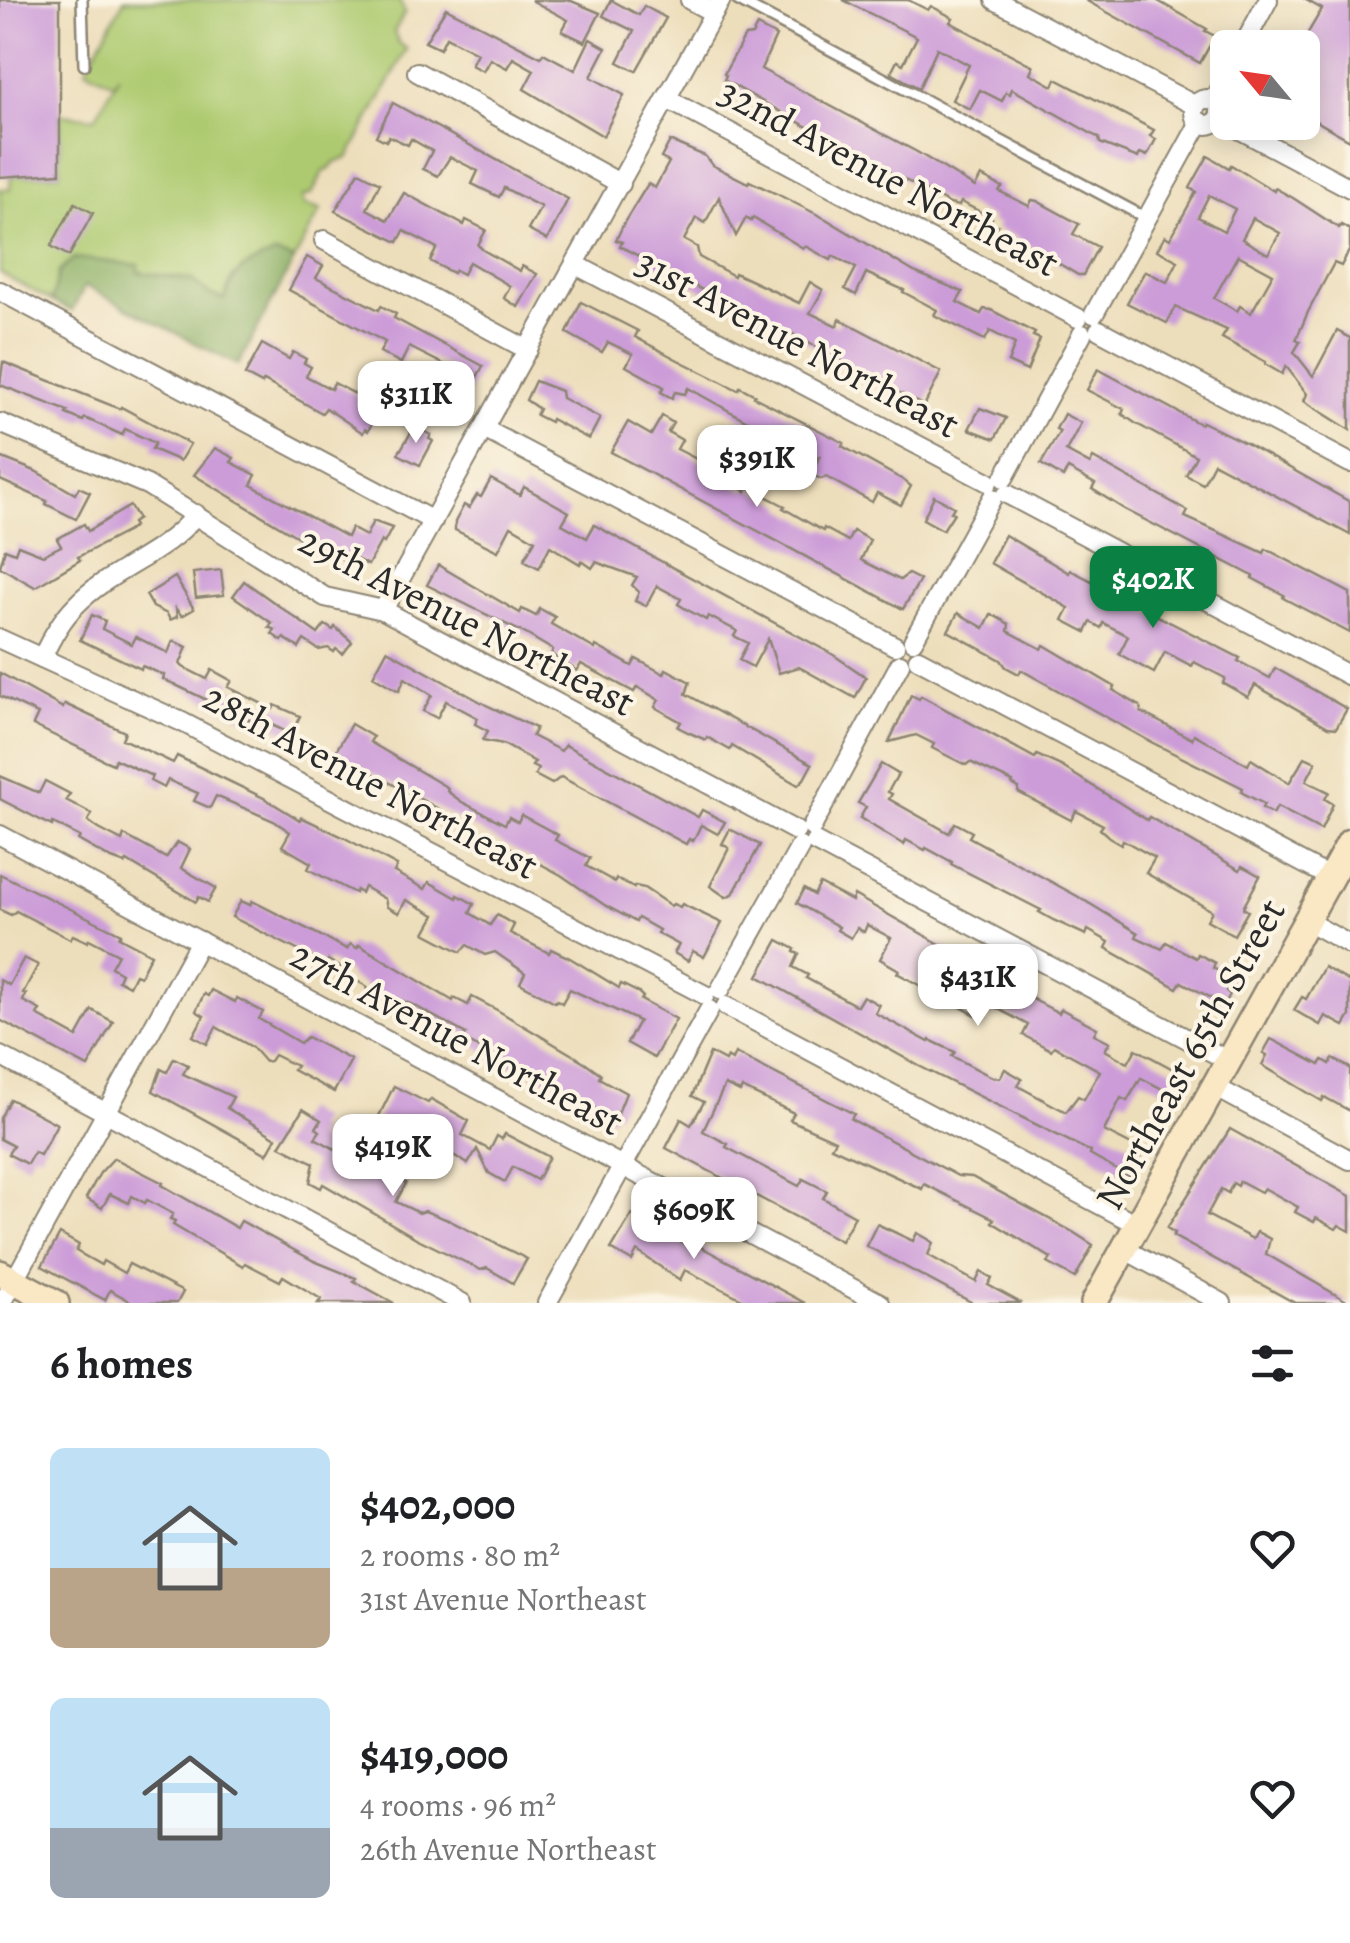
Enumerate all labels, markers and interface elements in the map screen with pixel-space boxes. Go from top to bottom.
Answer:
north arrow [1210,30,1320,140]
map controls [1210,30,1320,140]
street label: 32nd Avenue Northeast [709,64,1069,290]
street label: 31st Avenue Northeast [627,235,969,451]
pin: $311K [346,361,486,446]
text: $311K [380,371,452,415]
pin: $391K [687,425,827,510]
text: $391K [719,435,795,479]
street label: 29th Avenue Northeast [290,512,644,730]
pin: $402K [1083,546,1223,631]
text: $402K [1112,556,1194,600]
street label: 28th Avenue Northeast [194,670,548,892]
street label: Northeast 65th Street [1082,888,1298,1220]
street label: 27th Avenue Northeast [281,927,633,1149]
pin: $431K [908,944,1048,1029]
text: $431K [940,954,1016,998]
pin: $419K [323,1114,463,1199]
text: $419K [354,1124,432,1168]
pin: $609K [624,1177,764,1262]
text: $609K [653,1187,735,1231]
text: 6 homes [50,1335,193,1392]
icon: filters [1245,1336,1300,1391]
text: $402,000 [360,1476,515,1533]
icon: home [130,1488,250,1608]
icon: heart [1245,1521,1300,1576]
text: 2 rooms · 80 m² [360,1533,560,1577]
text: 31st Avenue Northeast [360,1577,647,1621]
text: $419,000 [360,1726,508,1783]
icon: home [130,1738,250,1858]
icon: heart [1245,1771,1300,1826]
text: 4 rooms · 96 m² [360,1783,556,1827]
text: 26th Avenue Northeast [360,1827,656,1871]

